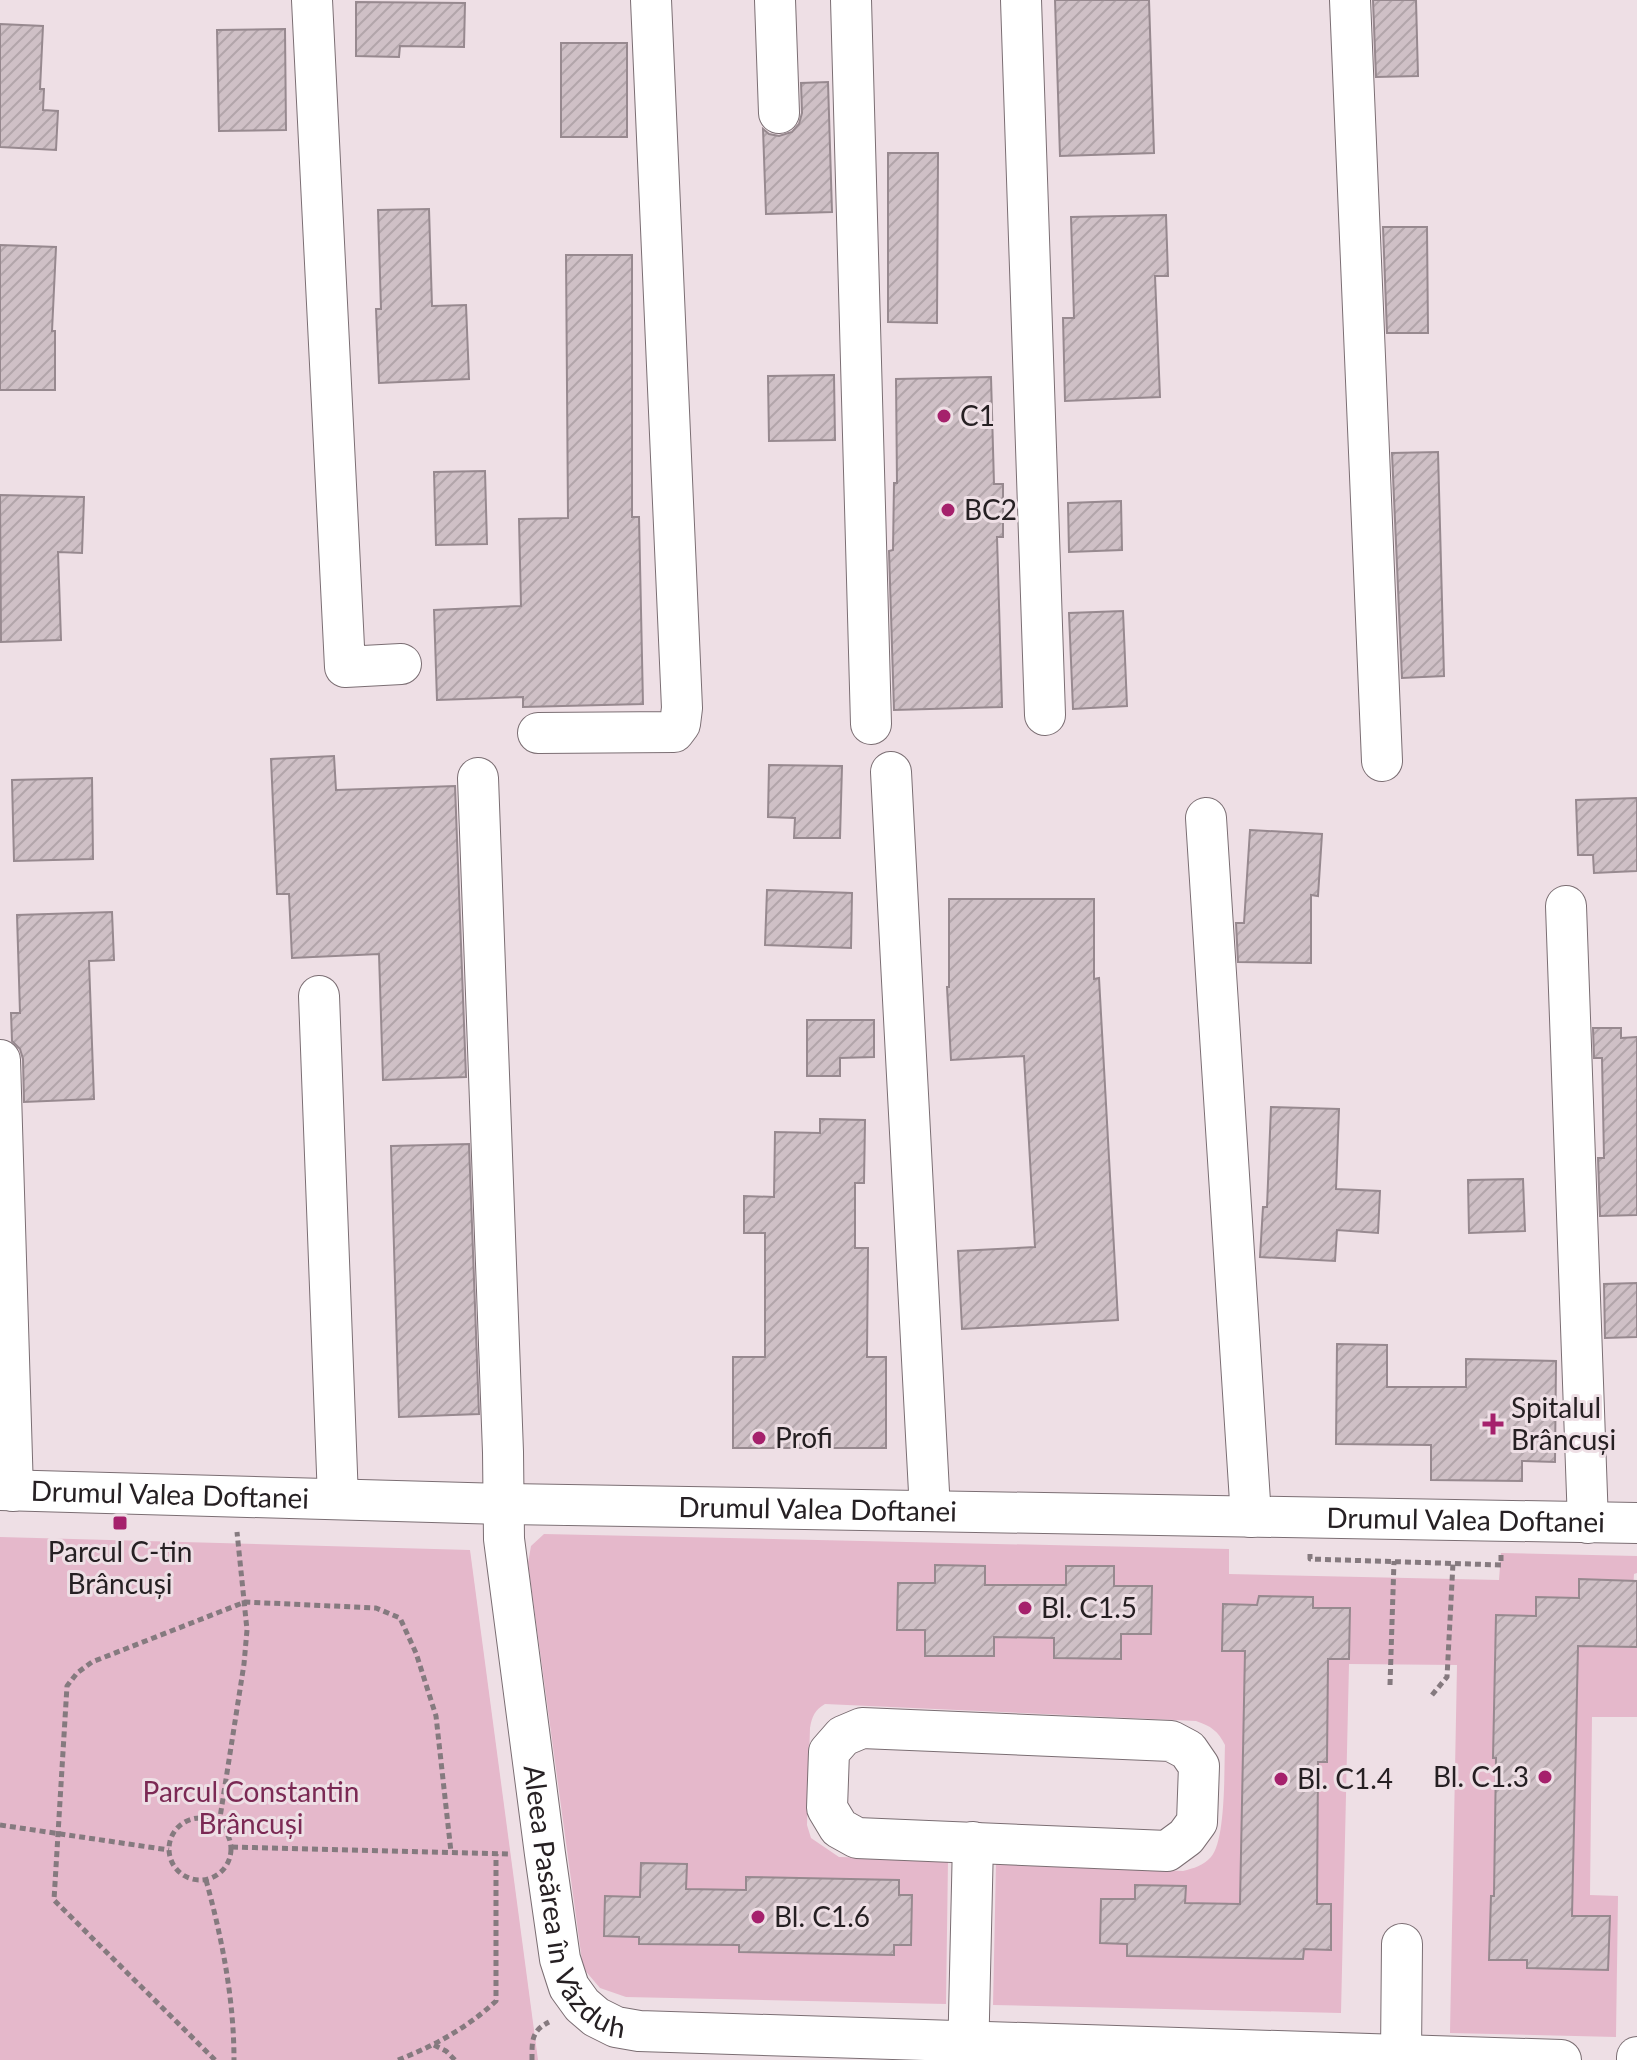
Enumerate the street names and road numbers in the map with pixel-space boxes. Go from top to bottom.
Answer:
street label: Drumul Valea Doftanei [30,1473,310,1515]
street label: Drumul Valea Doftanei [678,1489,957,1528]
street label: Drumul Valea Doftanei [1326,1500,1605,1538]
street label: Aleea Pasărea în Văzduh [518,1763,628,2044]

